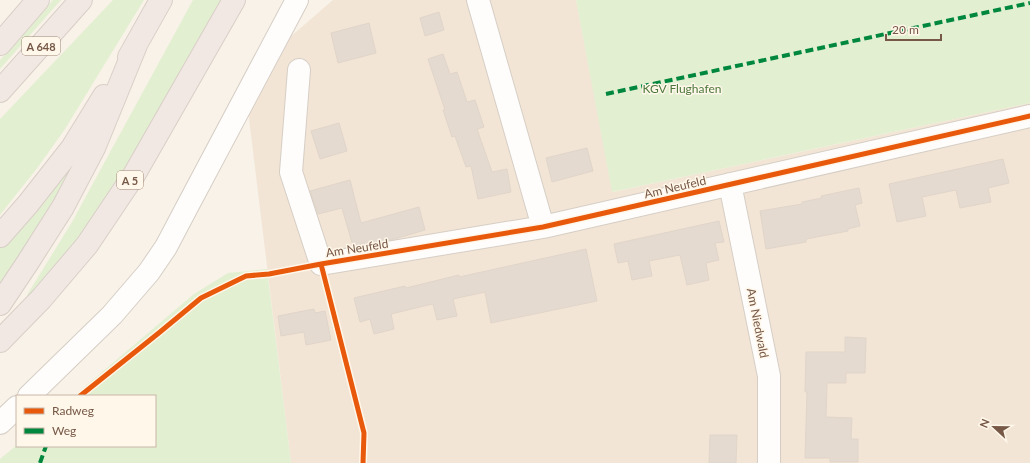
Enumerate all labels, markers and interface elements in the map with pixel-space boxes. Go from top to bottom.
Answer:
scale bar [886,16,941,42]
text: 20 m [892,22,919,37]
road number: A 648 [22,37,60,55]
park label: KGV Flughafen [643,81,721,96]
road number: A 5 [117,171,143,189]
street label: Am Neufeld [643,173,707,201]
street label: Am Neufeld [325,236,389,260]
street label: Am Niedwald [744,287,772,359]
legend [16,395,156,447]
text: Radweg [52,403,94,418]
north arrow [974,407,1014,447]
text: N [977,417,992,429]
text: Weg [52,423,76,438]

